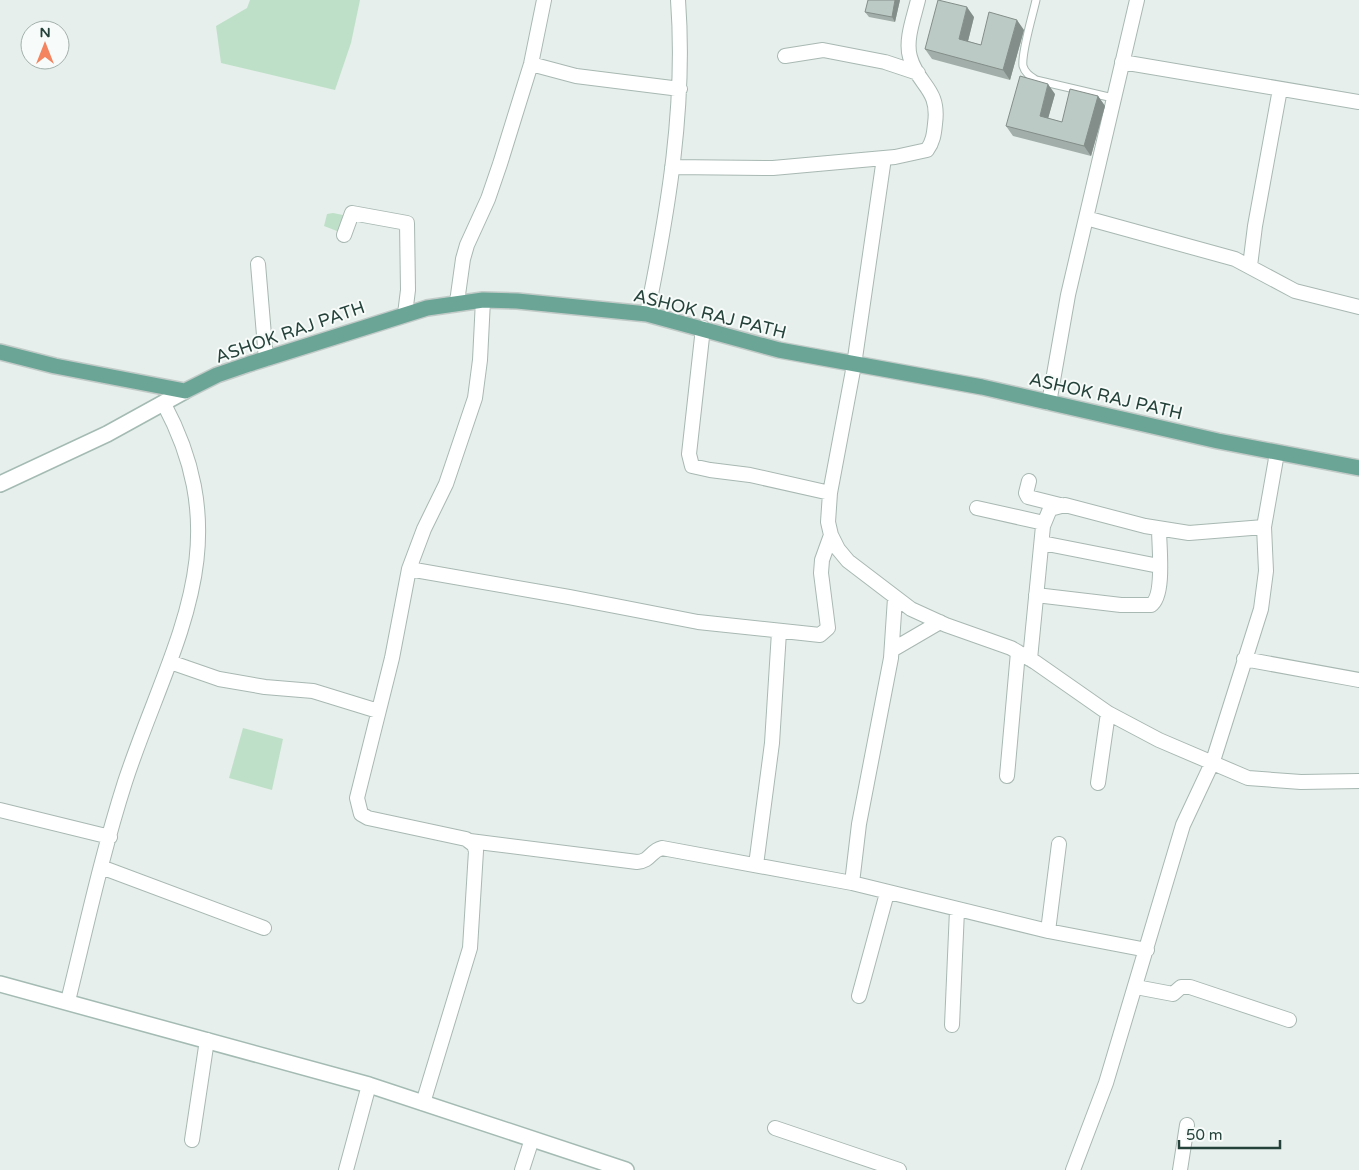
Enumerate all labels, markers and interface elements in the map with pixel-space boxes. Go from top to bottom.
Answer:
north arrow [20,20,70,70]
text: N [39,24,51,41]
street label: ASHOK RAJ PATH [631,284,789,344]
street label: ASHOK RAJ PATH [212,296,368,368]
street label: ASHOK RAJ PATH [1027,368,1185,424]
scale bar [1179,1118,1280,1150]
text: 50 m [1186,1126,1223,1144]

